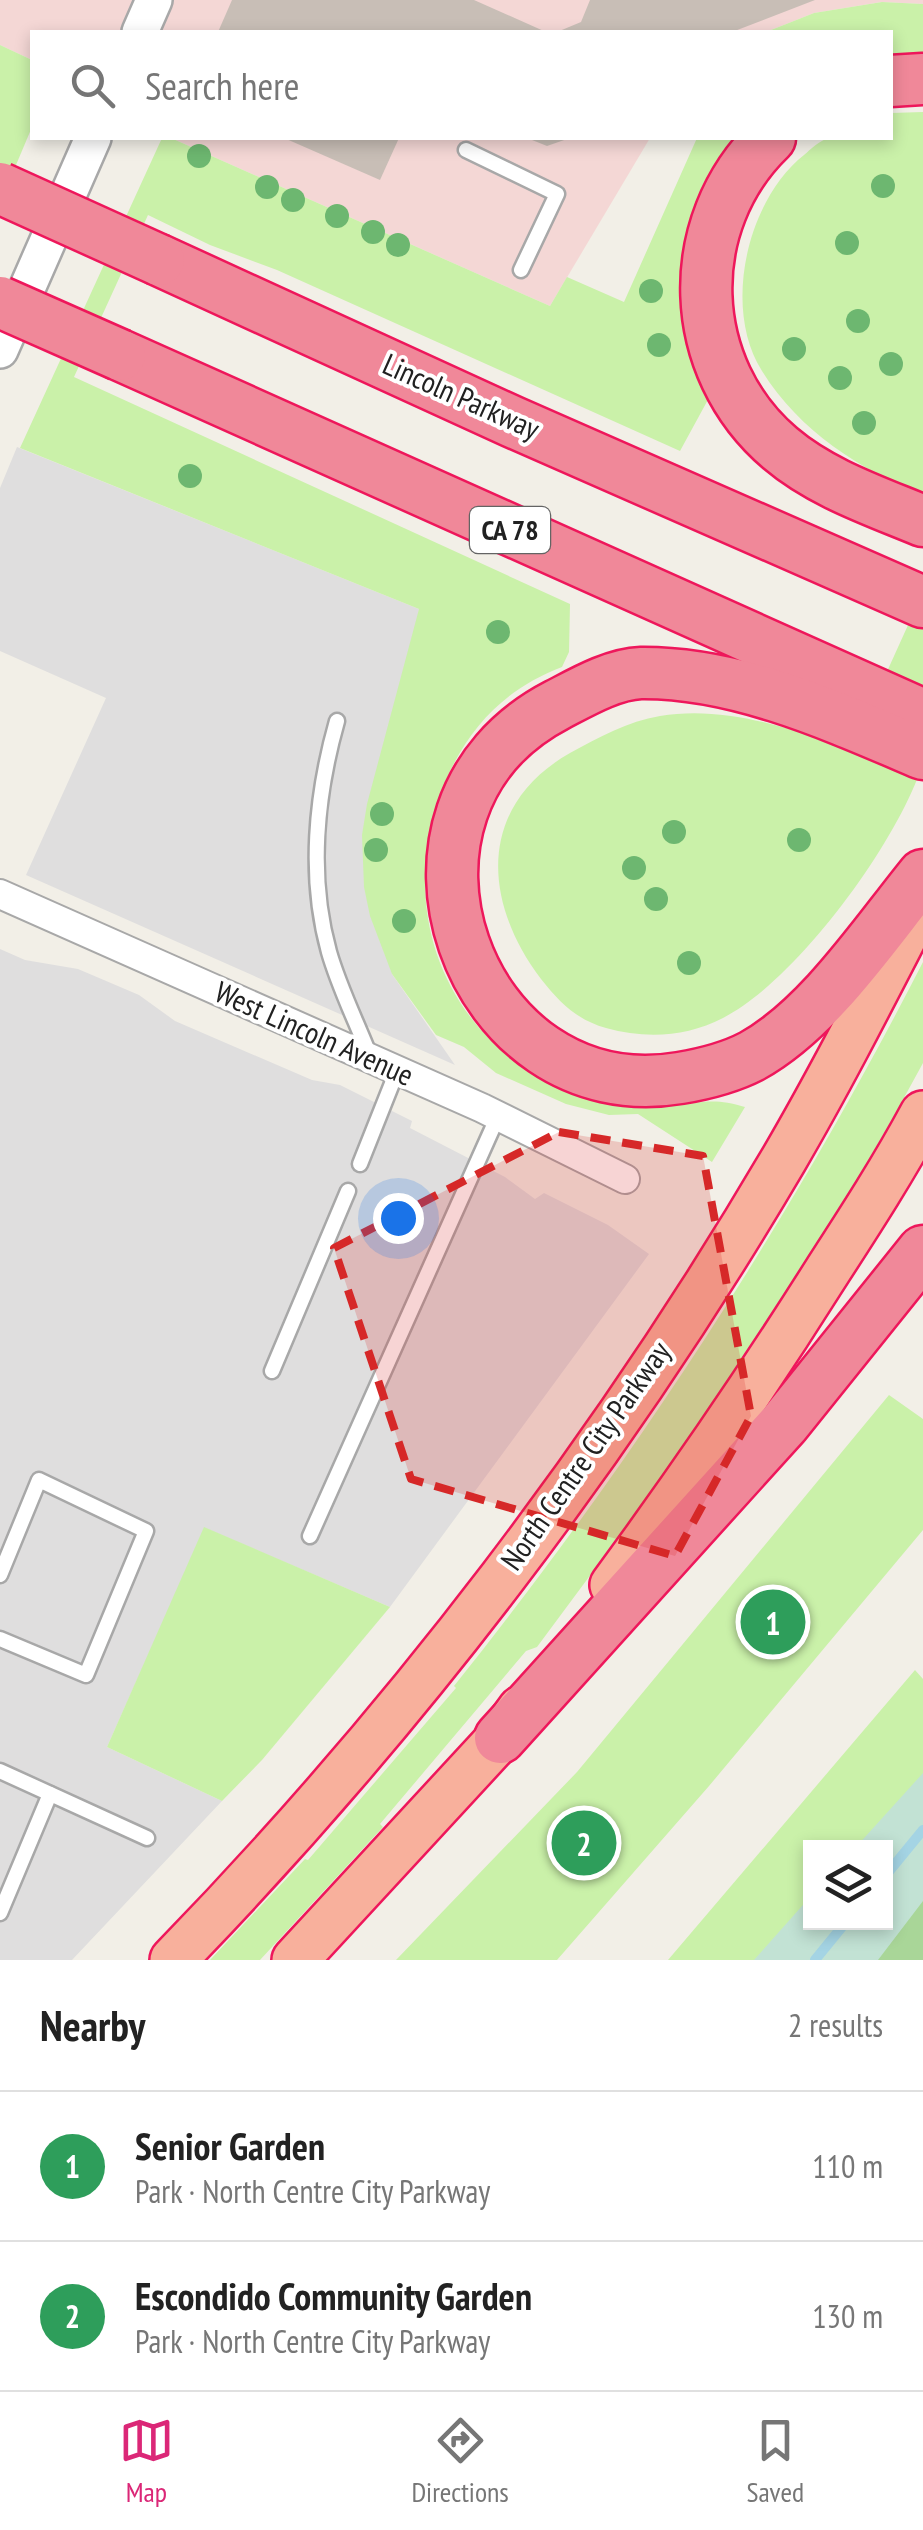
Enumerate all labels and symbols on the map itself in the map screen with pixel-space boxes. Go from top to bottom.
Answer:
street label: Lincoln Parkway [377,344,547,448]
road number: CA 78 [470,507,550,553]
street label: West Lincoln Avenue [209,971,420,1094]
your location [373,1193,424,1244]
street label: North Centre City Parkway [491,1333,679,1577]
pin: 1 [740,1584,806,1660]
pin: 2 [552,1806,616,1880]

